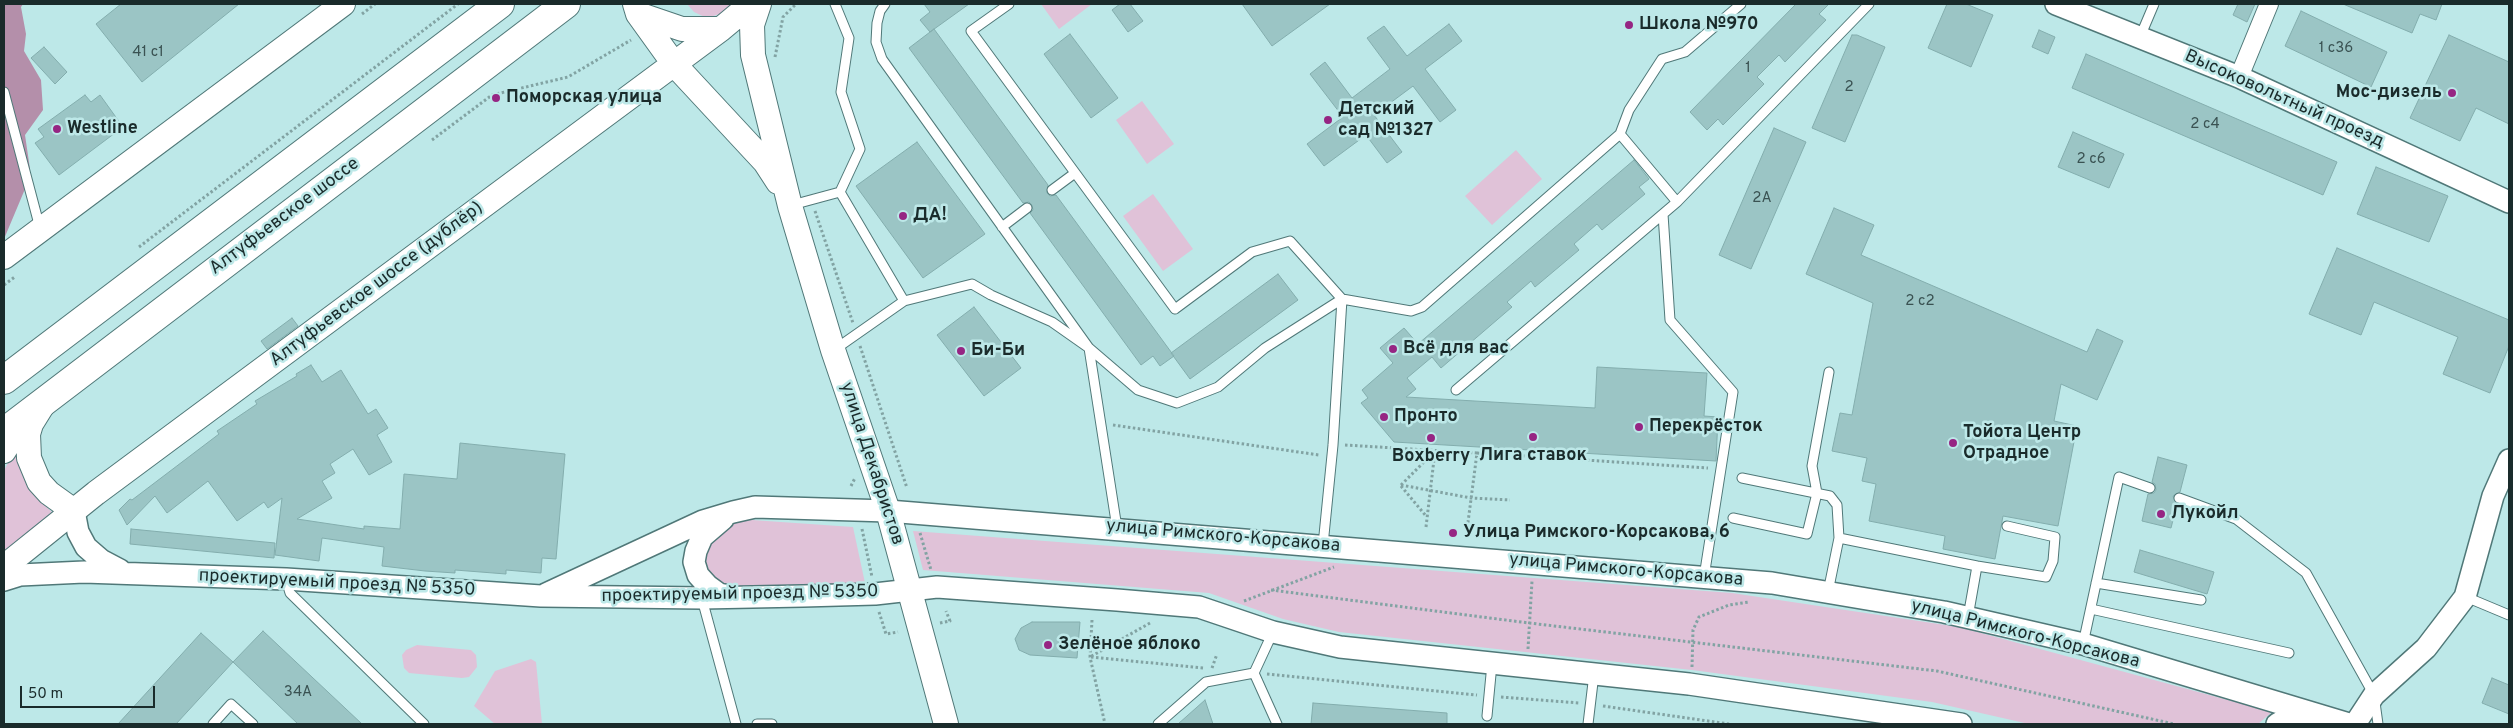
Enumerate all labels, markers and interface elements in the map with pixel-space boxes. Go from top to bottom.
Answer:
place label: Школа №970 [1639,14,1759,36]
marker: Школа №970 [1623,19,1635,31]
house number: 1 с36 [2319,40,2353,58]
house number: 41 с1 [132,44,164,62]
street label: Высоковольтный проезд [2181,46,2387,154]
house number: 1 [1745,60,1751,78]
house number: 2 [1844,79,1854,97]
place label: Мос-дизель [2336,82,2442,104]
place label: Поморская улица [506,87,662,109]
marker: Мос-дизель [2446,87,2458,99]
marker: Поморская улица [490,92,502,104]
place label: Детский сад №1327 [1338,99,1433,142]
marker: Детский сад №1327 [1322,114,1334,126]
house number: 2 c4 [2190,116,2220,134]
place label: Westline [67,118,138,140]
marker: Westline [51,123,63,135]
house number: 2 с6 [2076,151,2106,169]
street label: Алтуфьевское шоссе [206,154,364,280]
house number: 2А [1752,190,1772,208]
street label: Алтуфьевское шоссе (дублёр) [266,198,488,372]
place label: ДА! [913,205,947,227]
marker: ДА! [897,210,909,222]
house number: 2 с2 [1905,293,1935,311]
place label: Всё для вас [1403,338,1509,360]
place label: Би-Би [971,340,1025,362]
marker: Всё для вас [1387,343,1399,355]
marker: Би-Би [955,345,967,357]
street label: улица Декабристов [834,380,908,548]
place label: Пронто [1394,406,1458,428]
marker: Пронто [1378,411,1390,423]
place label: Перекрёсток [1649,416,1763,438]
marker: Перекрёсток [1633,421,1645,433]
place label: Тойота Центр Отрадное [1963,422,2081,464]
marker: Лига ставок [1527,431,1539,443]
marker: Boxberry [1425,432,1437,444]
marker: Тойота Центр Отрадное [1947,437,1959,449]
place label: Лига ставок [1479,445,1587,467]
place label: Boxberry [1392,446,1470,468]
place label: Лукойл [2171,503,2239,525]
marker: Лукойл [2155,508,2167,520]
street label: улица Римского-Корсакова [1105,516,1341,558]
place label: Улица Римского-Корсакова, 6 [1463,522,1730,544]
marker: Улица Римского-Корсакова, 6 [1447,527,1459,539]
street label: улица Римского-Корсакова [1508,550,1744,592]
street label: проектируемый проезд № 5350 [198,566,476,602]
street label: проектируемый проезд № 5350 [601,582,879,608]
street label: улица Римского-Корсакова [1908,596,2142,674]
place label: Зелёное яблоко [1058,634,1201,656]
marker: Зелёное яблоко [1042,639,1054,651]
scale bar [22,676,158,708]
house number: 34А [284,684,312,702]
text: 50 m [28,685,63,704]

